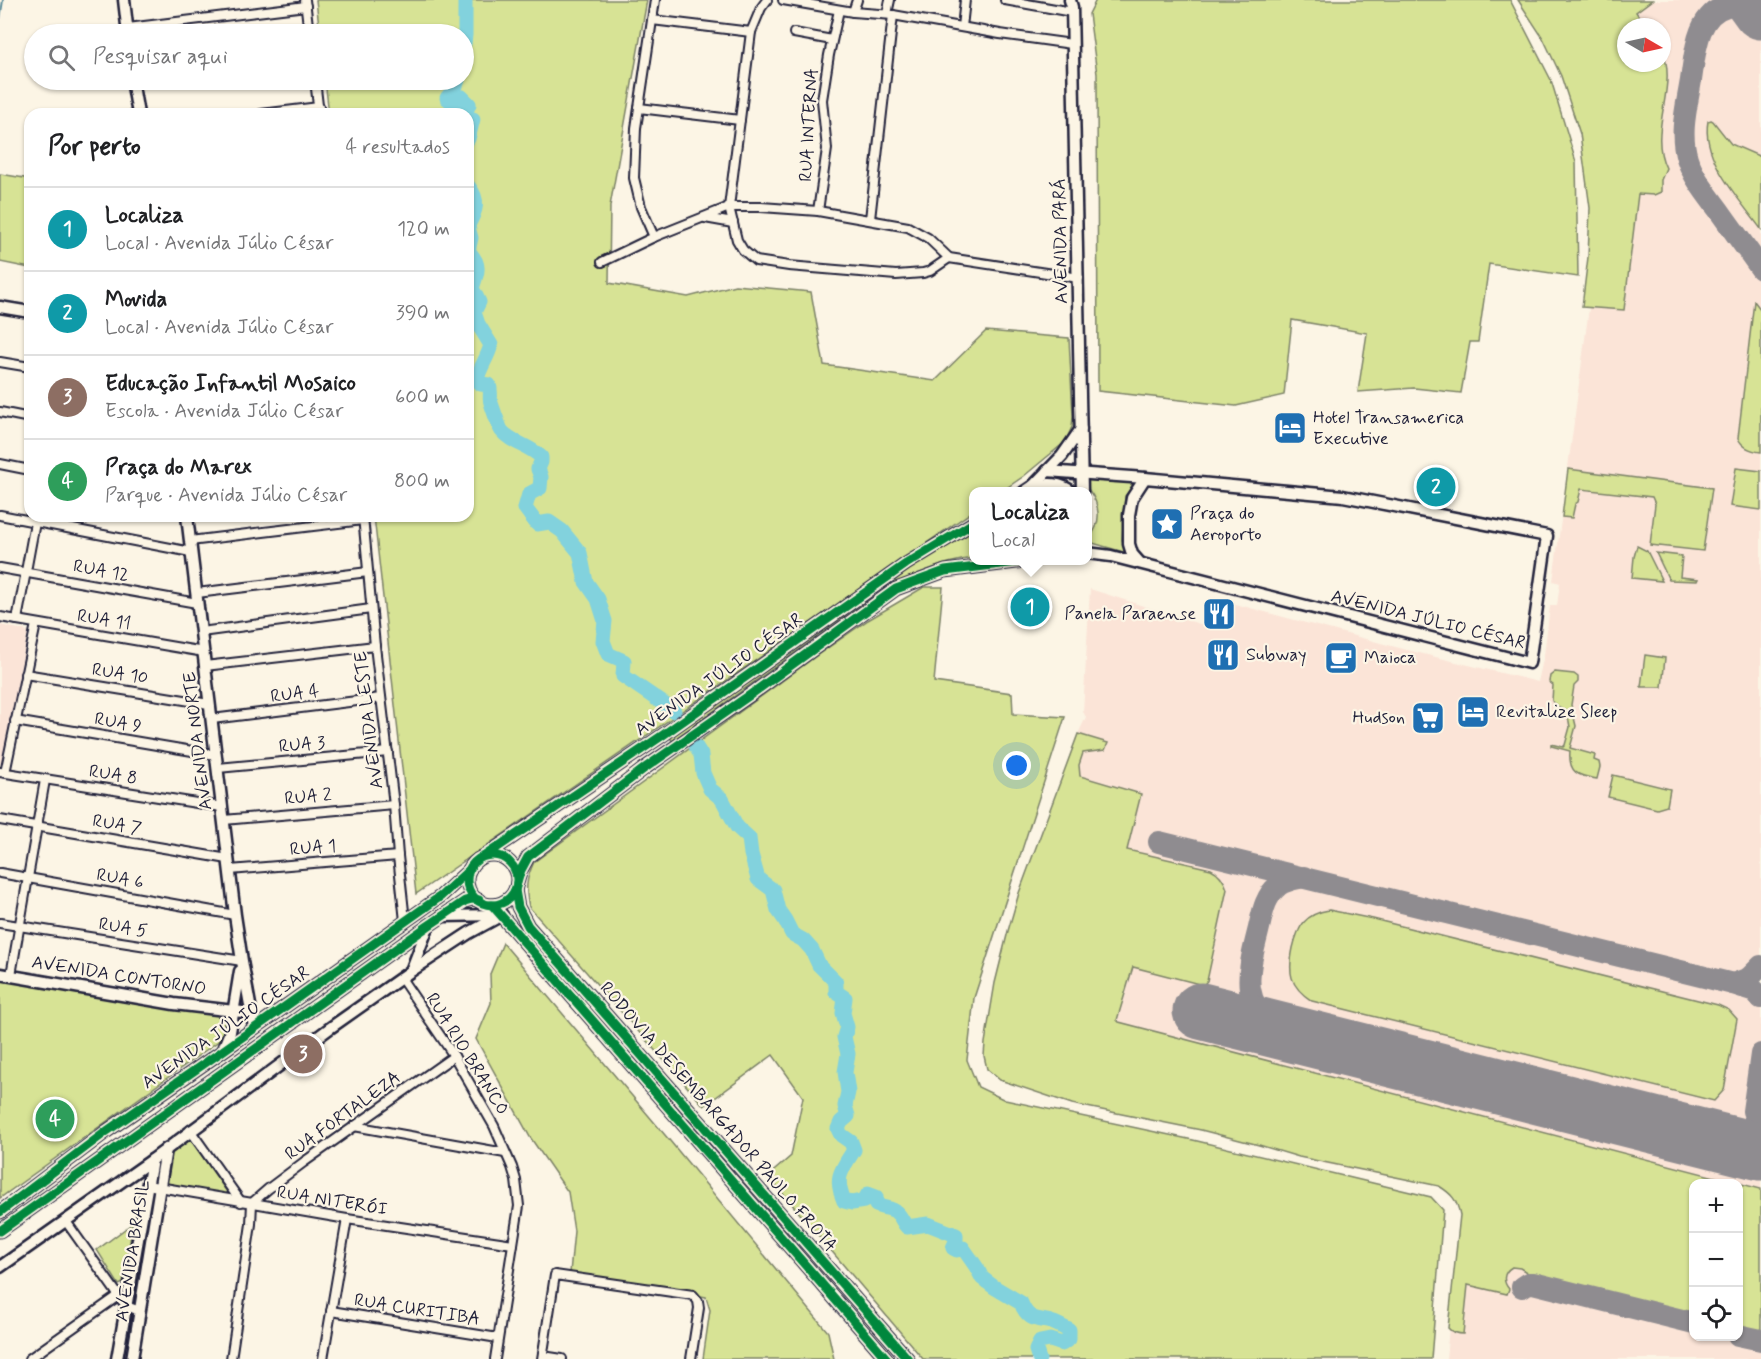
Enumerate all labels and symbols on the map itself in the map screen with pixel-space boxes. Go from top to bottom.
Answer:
north arrow [1617,18,1671,72]
street label: RUA INTERNA [794,68,824,182]
street label: AVENIDA PARÁ [1048,178,1074,304]
place label: Hotel Transamerica Executive [1313,406,1464,451]
hotel icon: Hotel Transamerica Executive [1272,410,1308,446]
pin: 2 [1416,464,1456,510]
place label: Praça do Aeroporto [1190,502,1262,547]
place icon: Praça do Aeroporto [1149,506,1185,542]
street label: RUA 12 [71,554,131,588]
pin: 1 [1010,584,1050,630]
street label: AVENIDA JÚLIO CÉSAR [1328,584,1528,656]
restaurant icon: Panela Paraense [1201,596,1237,632]
place label: Panela Paraense [1065,602,1196,626]
street label: RUA 11 [75,604,133,636]
street label: AVENIDA JÚLIO CÉSAR [630,608,808,742]
restaurant icon: Subway [1205,637,1241,673]
cafe icon: Maioca [1323,640,1359,676]
place label: Subway [1246,643,1307,667]
place label: Maioca [1364,646,1416,670]
street label: AVENIDA LESTE [349,650,389,790]
street label: RUA 10 [90,658,150,690]
street label: AVENIDA NORTE [178,670,218,812]
street label: RUA 4 [269,679,321,709]
hotel icon: Revitalize Sleep [1455,694,1491,730]
supermarket icon: Hudson [1410,700,1446,736]
place label: Revitalize Sleep [1496,700,1618,724]
place label: Hudson [1353,706,1405,730]
street label: RUA 9 [93,707,144,739]
street label: RUA 3 [278,731,326,759]
your location [1002,751,1031,780]
street label: RUA 8 [87,759,139,791]
street label: RUA 2 [283,783,333,811]
street label: RUA 7 [91,809,143,841]
street label: RUA 1 [289,834,337,862]
street label: RUA 6 [94,863,146,895]
street label: RUA 5 [97,912,149,944]
street label: AVENIDA CONTORNO [30,950,208,1002]
street label: AVENIDA JÚLIO CÉSAR [137,961,315,1095]
street label: RODOVIA DESEMBARGADOR PAULO FROTA [594,977,842,1257]
street label: RUA RIO BRANCO [420,988,514,1120]
pin: 3 [284,1032,322,1076]
street label: RUA FORTALEZA [280,1066,406,1166]
pin: 4 [36,1096,74,1142]
street label: AVENIDA BRASIL [110,1179,156,1323]
street label: RUA NITERÓI [275,1180,389,1222]
street label: RUA CURITIBA [352,1288,482,1332]

